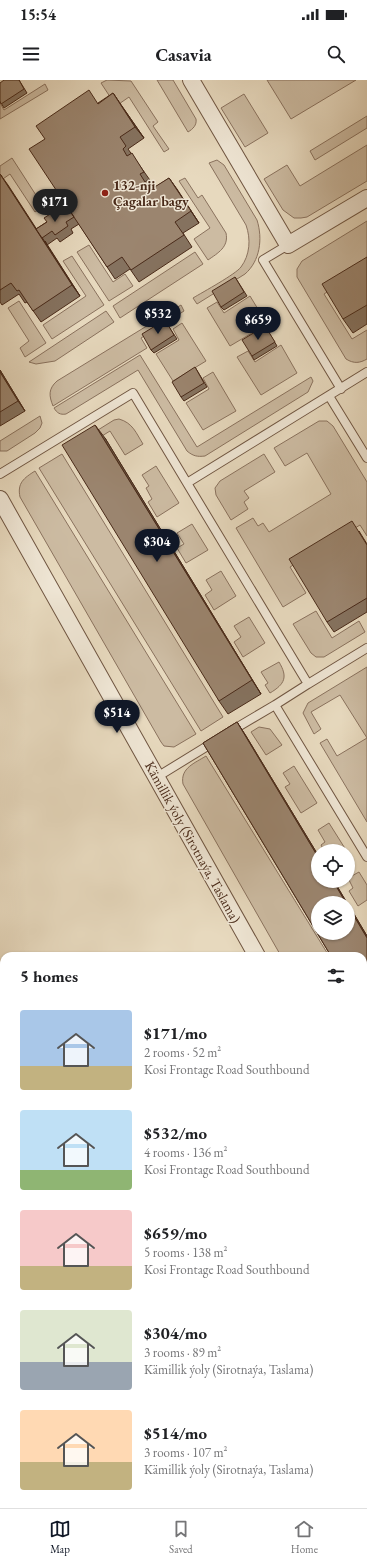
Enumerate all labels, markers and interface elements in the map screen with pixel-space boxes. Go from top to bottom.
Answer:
text: 15:54 [20,5,56,24]
icon: menu [20,43,42,65]
text: Casavia [155,43,212,66]
icon: search [325,43,347,65]
place label: 132-nji Çagalar bagy [113,176,189,210]
marker: 132-nji Çagalar bagy [100,188,110,198]
pin: $171 [31,189,79,223]
text: $171 [42,193,68,210]
pin: $532 [134,301,182,335]
text: $532 [145,305,171,322]
pin: $659 [234,307,282,341]
text: $659 [245,311,271,328]
pin: $304 [133,529,181,563]
text: $304 [144,533,170,550]
pin: $514 [93,700,141,734]
text: $514 [104,704,130,721]
street label: Kämillik ýoly (Sirotnaýa, Taslama) [141,758,245,926]
map controls [311,844,355,940]
button: locate [311,844,355,888]
button: layers [311,896,355,940]
text: 5 homes [20,965,78,987]
icon: filters [325,965,347,987]
text: $171/mo [144,1022,207,1044]
icon: home [52,1026,100,1074]
text: 2 rooms · 52 m² [144,1044,221,1061]
text: Kosi Frontage Road Southbound [144,1061,310,1078]
text: $532/mo [144,1122,207,1144]
icon: home [52,1126,100,1174]
text: 4 rooms · 136 m² [144,1144,228,1161]
text: Kosi Frontage Road Southbound [144,1161,310,1178]
text: $659/mo [144,1222,207,1244]
icon: home [52,1226,100,1274]
text: 5 rooms · 138 m² [144,1244,228,1261]
text: Kosi Frontage Road Southbound [144,1261,310,1278]
text: $304/mo [144,1322,207,1344]
icon: home [52,1326,100,1374]
text: 3 rooms · 89 m² [144,1344,221,1361]
text: Kämillik ýoly (Sirotnaýa, Taslama) [144,1361,313,1378]
text: $514/mo [144,1422,207,1444]
icon: home [52,1426,100,1474]
text: 3 rooms · 107 m² [144,1444,228,1461]
text: Kämillik ýoly (Sirotnaýa, Taslama) [144,1461,313,1478]
tab: Map [49,1518,71,1556]
tab: Saved [169,1518,193,1556]
tab: Home [291,1518,318,1556]

